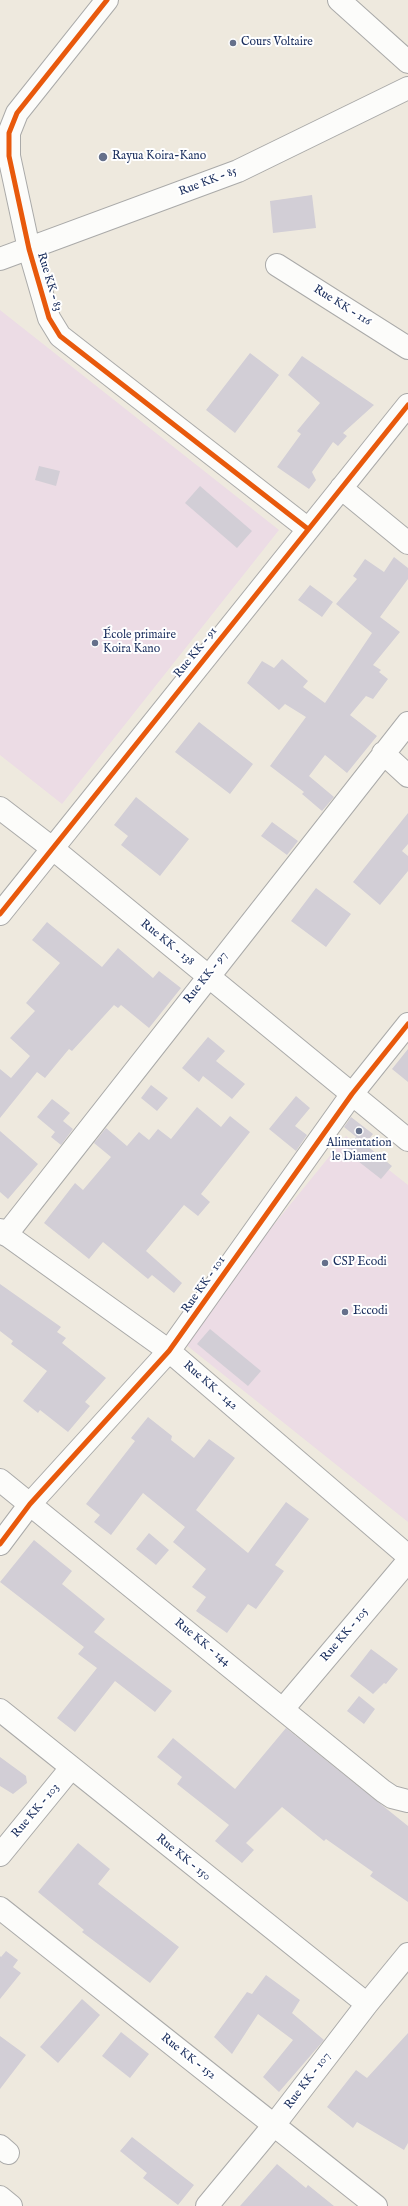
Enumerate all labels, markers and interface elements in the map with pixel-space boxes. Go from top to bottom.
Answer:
place label: Cours Voltaire [241,36,313,50]
marker: Cours Voltaire [228,38,238,48]
place label: Rayua Koira-Kano [112,150,206,164]
marker: Rayua Koira-Kano [97,151,109,163]
street label: Rue KK - 85 [177,164,239,200]
street label: Rue KK - 83 [33,251,65,313]
street label: Rue KK - 116 [310,283,374,329]
street label: Rue KK - 91 [171,625,221,681]
place label: École primaire Koira Kano [103,629,176,657]
marker: École primaire Koira Kano [90,638,100,648]
street label: Rue KK - 138 [137,917,197,969]
street label: Rue KK - 97 [181,949,231,1007]
marker: Alimentation le Diament [354,1126,364,1136]
place label: Alimentation le Diament [326,1137,392,1165]
street label: Rue KK - 101 [179,1254,229,1316]
place label: CSP Ecodi [333,1256,387,1270]
marker: CSP Ecodi [320,1258,330,1268]
place label: Eccodi [353,1305,388,1319]
marker: Eccodi [340,1307,350,1317]
street label: Rue KK - 142 [180,1358,240,1414]
street label: Rue KK - 105 [318,1605,372,1665]
street label: Rue KK - 144 [171,1616,233,1670]
street label: Rue KK - 103 [9,1781,63,1841]
street label: Rue KK - 150 [153,1832,213,1884]
street label: Rue KK - 152 [158,2031,218,2083]
street label: Rue KK - 107 [282,2050,334,2112]

